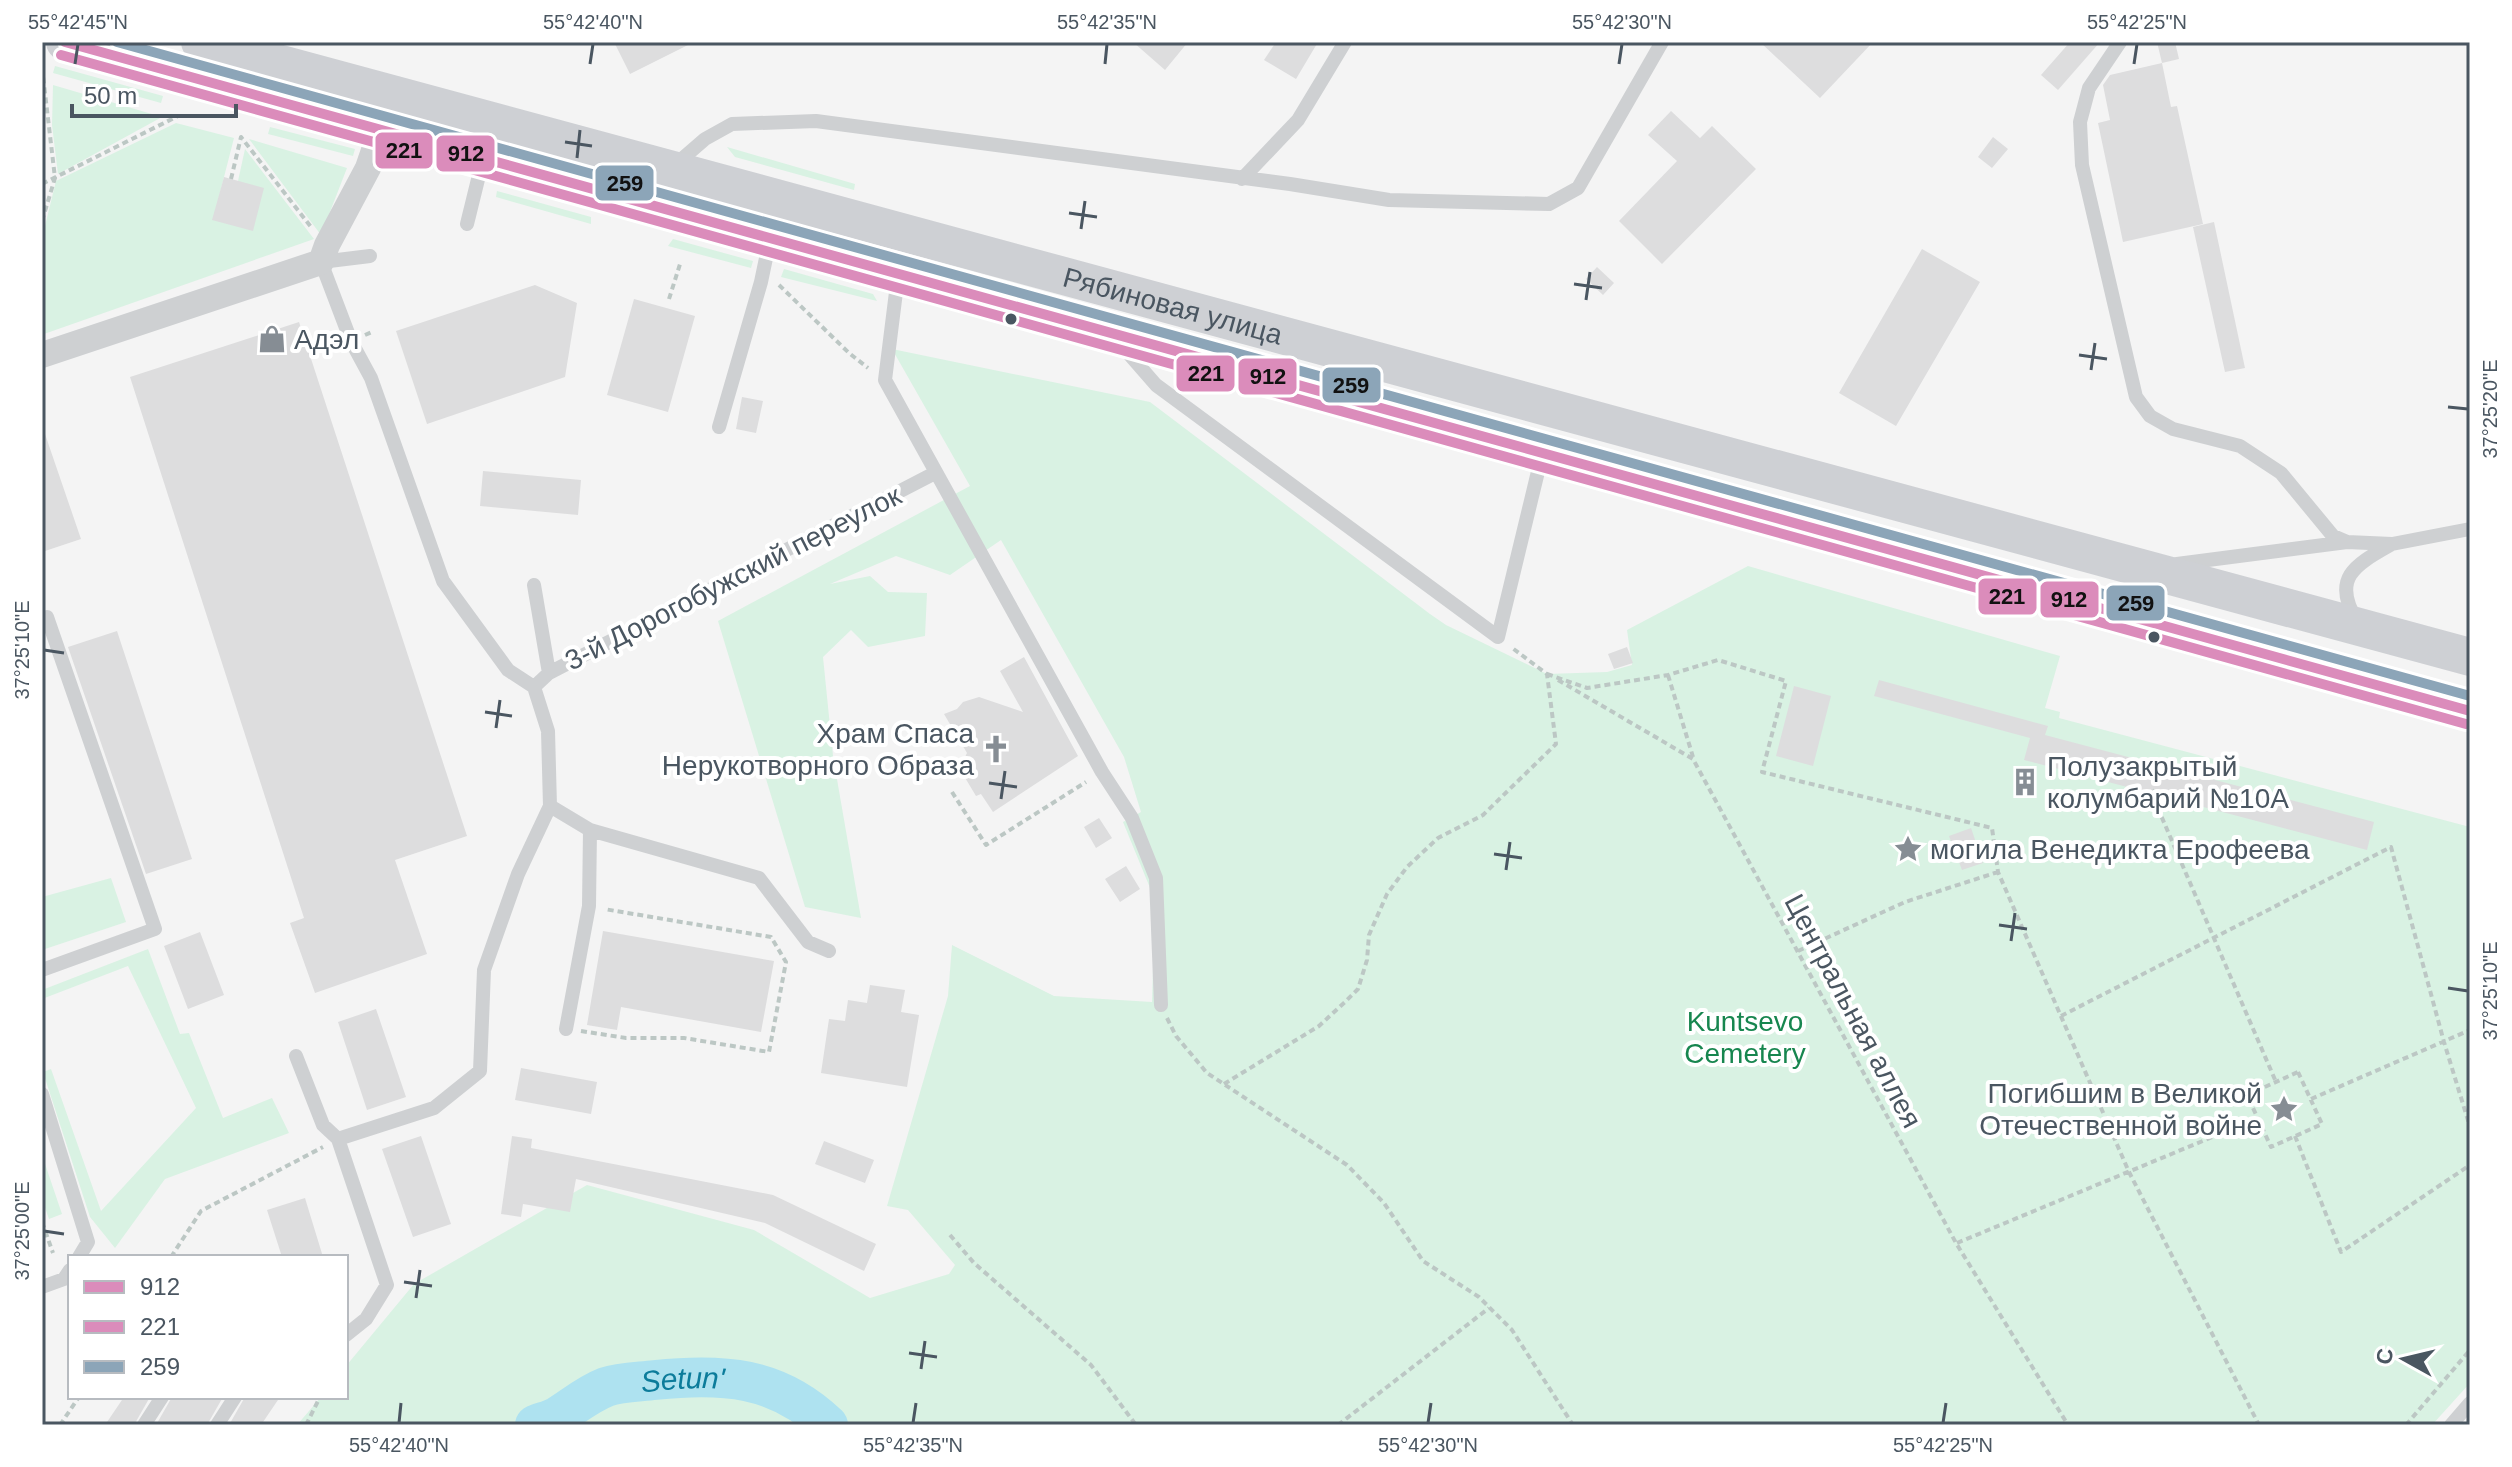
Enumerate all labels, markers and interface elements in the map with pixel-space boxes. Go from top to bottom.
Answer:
text: 55°42'45"N [28,11,128,33]
text: 55°42'40"N [543,11,643,33]
text: 55°42'35"N [1057,11,1157,33]
text: 55°42'30"N [1572,11,1672,33]
text: 55°42'25"N [2087,11,2187,33]
scale bar [72,68,236,118]
text: 50 m [84,82,137,109]
line badge: 221 [374,131,434,170]
line badge: 912 [435,134,496,173]
text: 221 [386,138,422,163]
text: 912 [448,141,484,166]
line badge: 259 [594,164,655,202]
text: 259 [607,171,643,196]
street label: Рябиновая улица [1060,261,1286,350]
unlabelled marker [1003,311,1019,327]
shop icon: Адэл [257,324,287,354]
place label: Адэл [294,324,359,355]
line badge: 221 [1175,354,1236,393]
line badge: 912 [1237,357,1298,396]
text: 37°25'20"E [2479,360,2501,459]
text: 221 [1188,361,1224,386]
text: 912 [1250,364,1286,389]
line badge: 259 [1321,366,1382,404]
text: 259 [1333,373,1369,398]
street label: 3-й Дорогобужский переулок [560,479,907,676]
line badge: 221 [1977,577,2038,616]
line badge: 912 [2039,580,2100,619]
text: 221 [1989,584,2025,609]
line badge: 259 [2105,584,2166,622]
text: 912 [2051,587,2087,612]
text: 259 [2118,591,2154,616]
text: 37°25'10"E [11,601,33,700]
unlabelled marker [2146,629,2162,645]
place label: Храм Спаса Нерукотворного Образа [662,718,974,781]
church icon: Храм Спаса Нерукотворного Образа [981,734,1011,764]
place label: Полузакрытый колумбарий №10А [2047,751,2289,814]
building icon: Полузакрытый колумбарий №10А [2010,767,2040,797]
place icon: могила Венедикта Ерофеева [1893,834,1923,864]
place label: могила Венедикта Ерофеева [1930,834,2310,865]
street label: Центральная аллея [1778,889,1928,1133]
text: 37°25'10"E [2479,942,2501,1041]
park label: Kuntsevo Cemetery [1684,1006,1806,1069]
place label: Погибшим в Великой Отечественной войне [1979,1078,2262,1141]
place icon: Погибшим в Великой Отечественной войне [2269,1094,2299,1124]
text: 37°25'00"E [11,1182,33,1281]
legend [68,1255,348,1399]
text: 912 [140,1273,180,1300]
text: 221 [140,1313,180,1340]
north arrow [2364,1319,2444,1399]
text: С [2371,1347,2398,1366]
text: 259 [140,1353,180,1380]
water label: Setun' [639,1361,727,1398]
text: 55°42'40"N [349,1434,449,1456]
text: 55°42'35"N [863,1434,963,1456]
text: 55°42'30"N [1378,1434,1478,1456]
text: 55°42'25"N [1893,1434,1993,1456]

